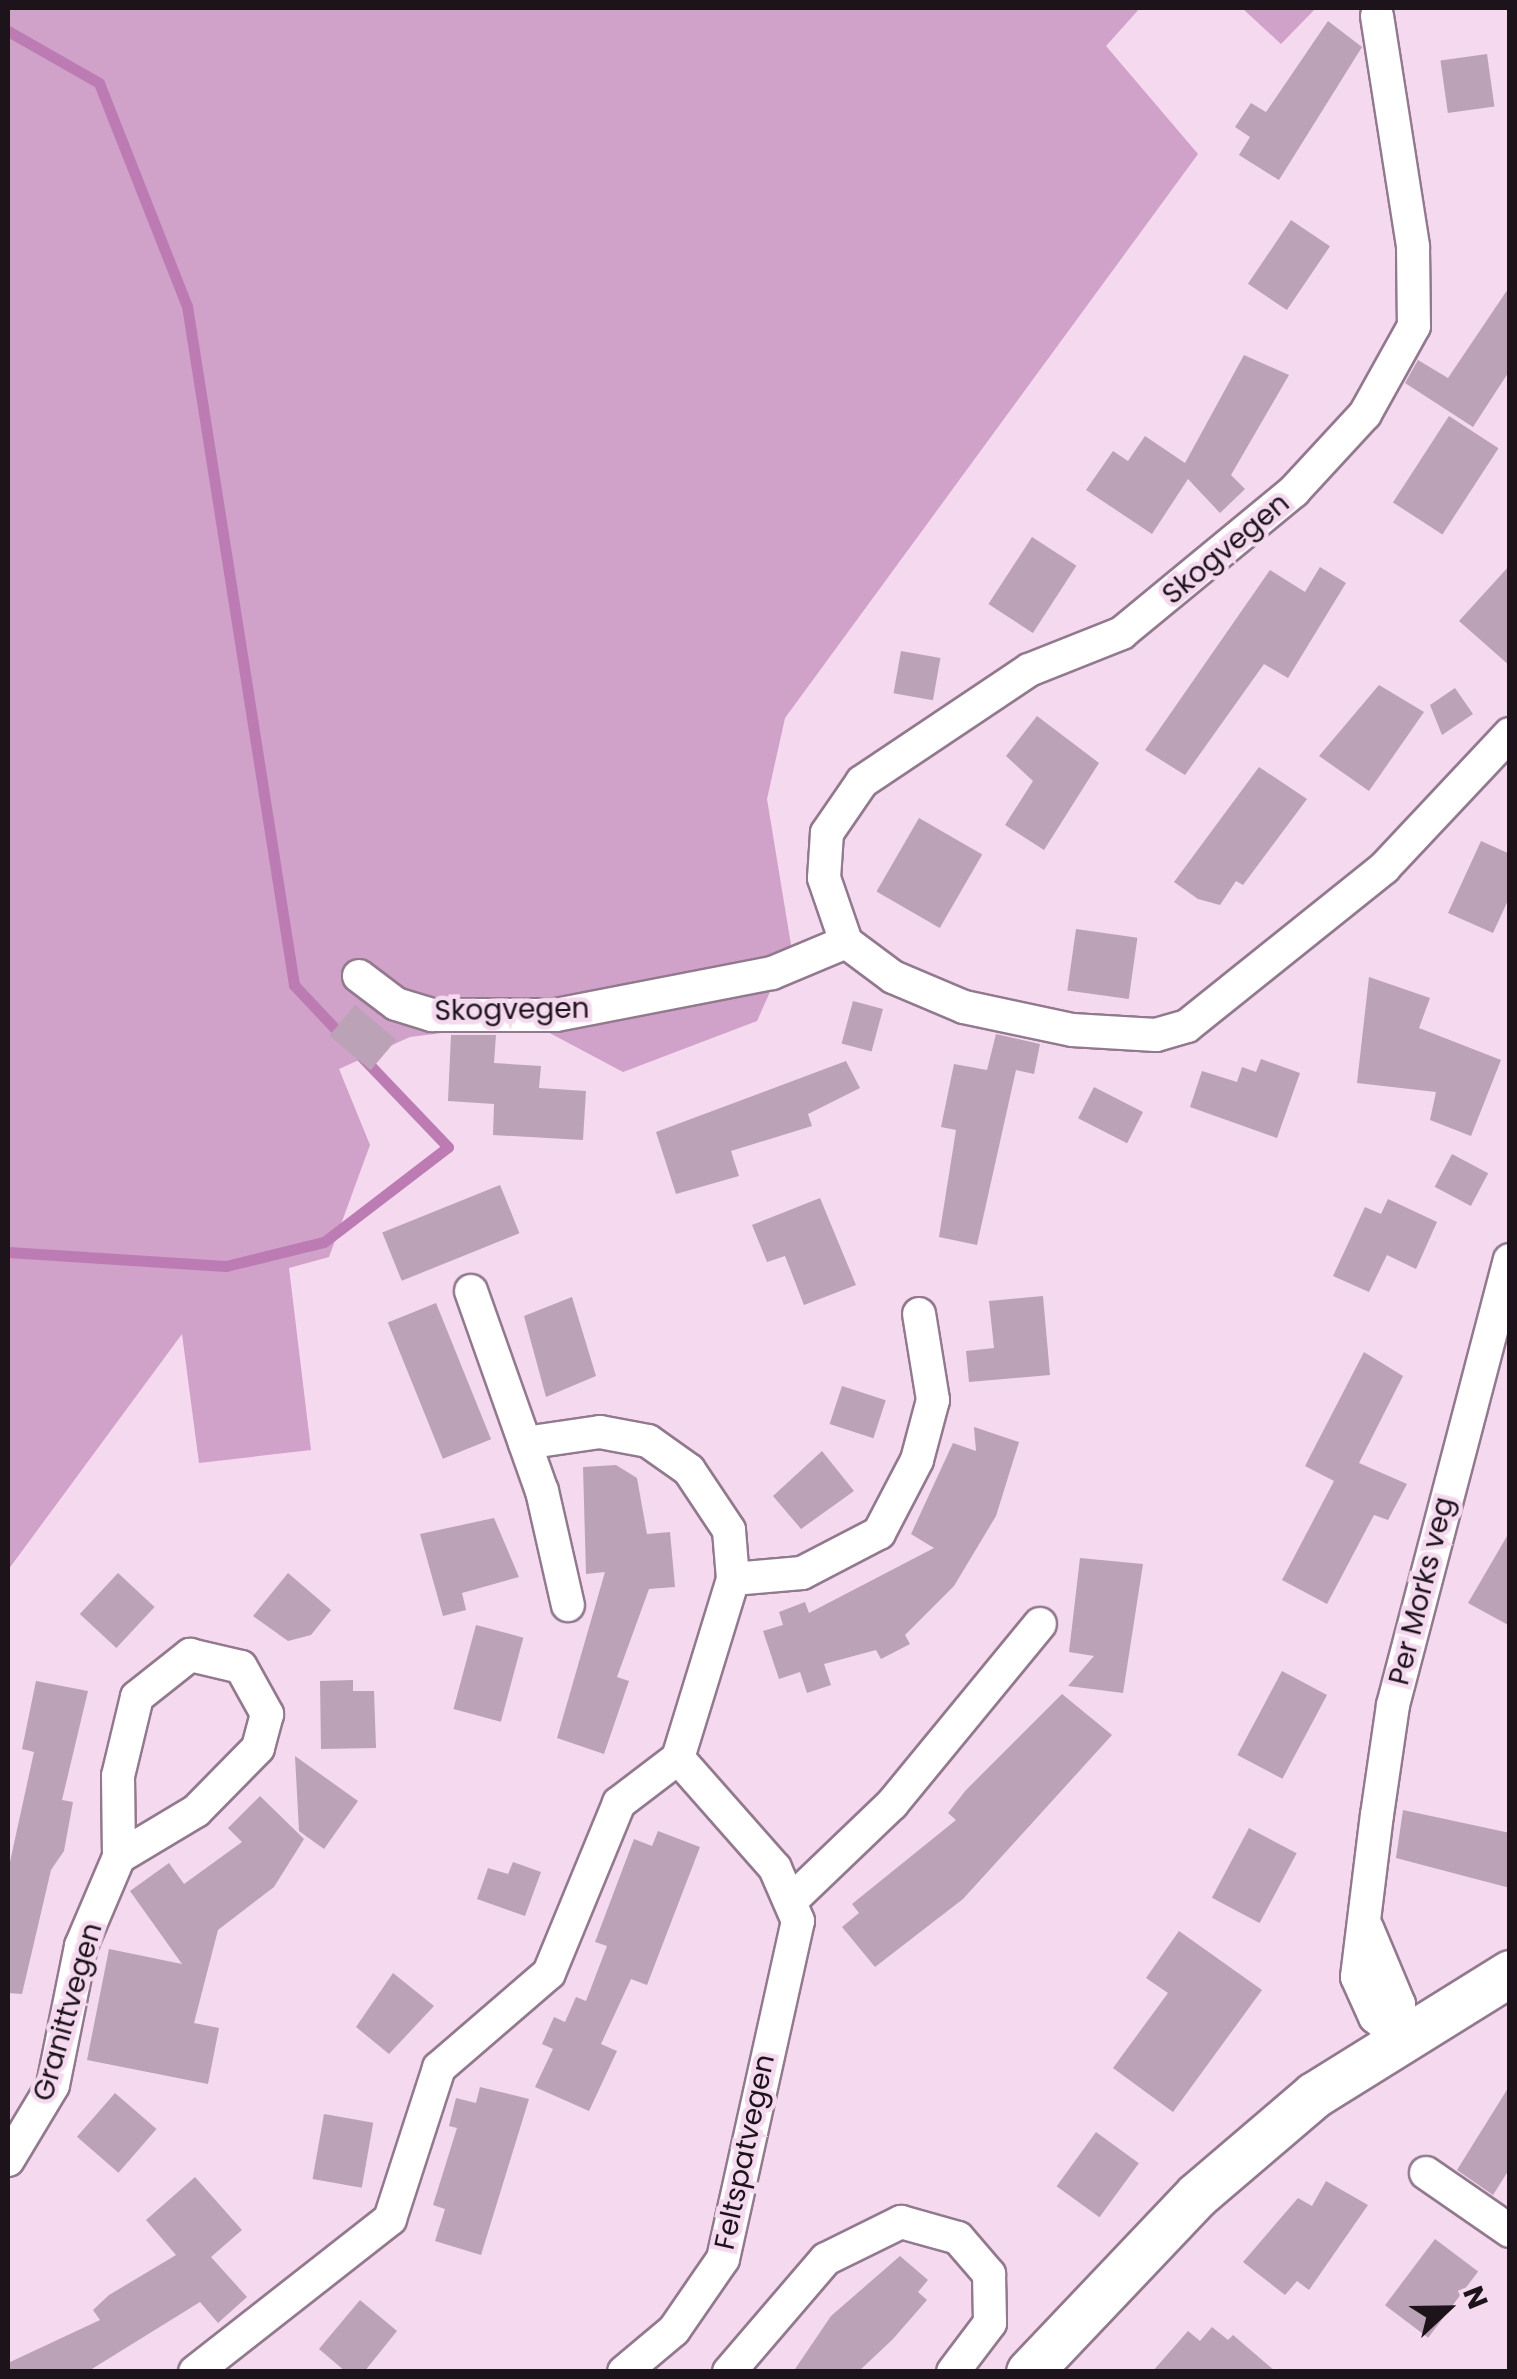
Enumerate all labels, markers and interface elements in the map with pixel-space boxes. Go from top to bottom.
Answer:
street label: Skogvegen [1156,486,1296,612]
street label: Skogvegen [434,992,590,1028]
street label: Per Morks veg [1382,1494,1462,1688]
street label: Granittvegen [27,1919,109,2105]
street label: Feltspatvegen [708,2051,782,2253]
north arrow [1397,2259,1497,2359]
text: N [1453,2281,1497,2315]

